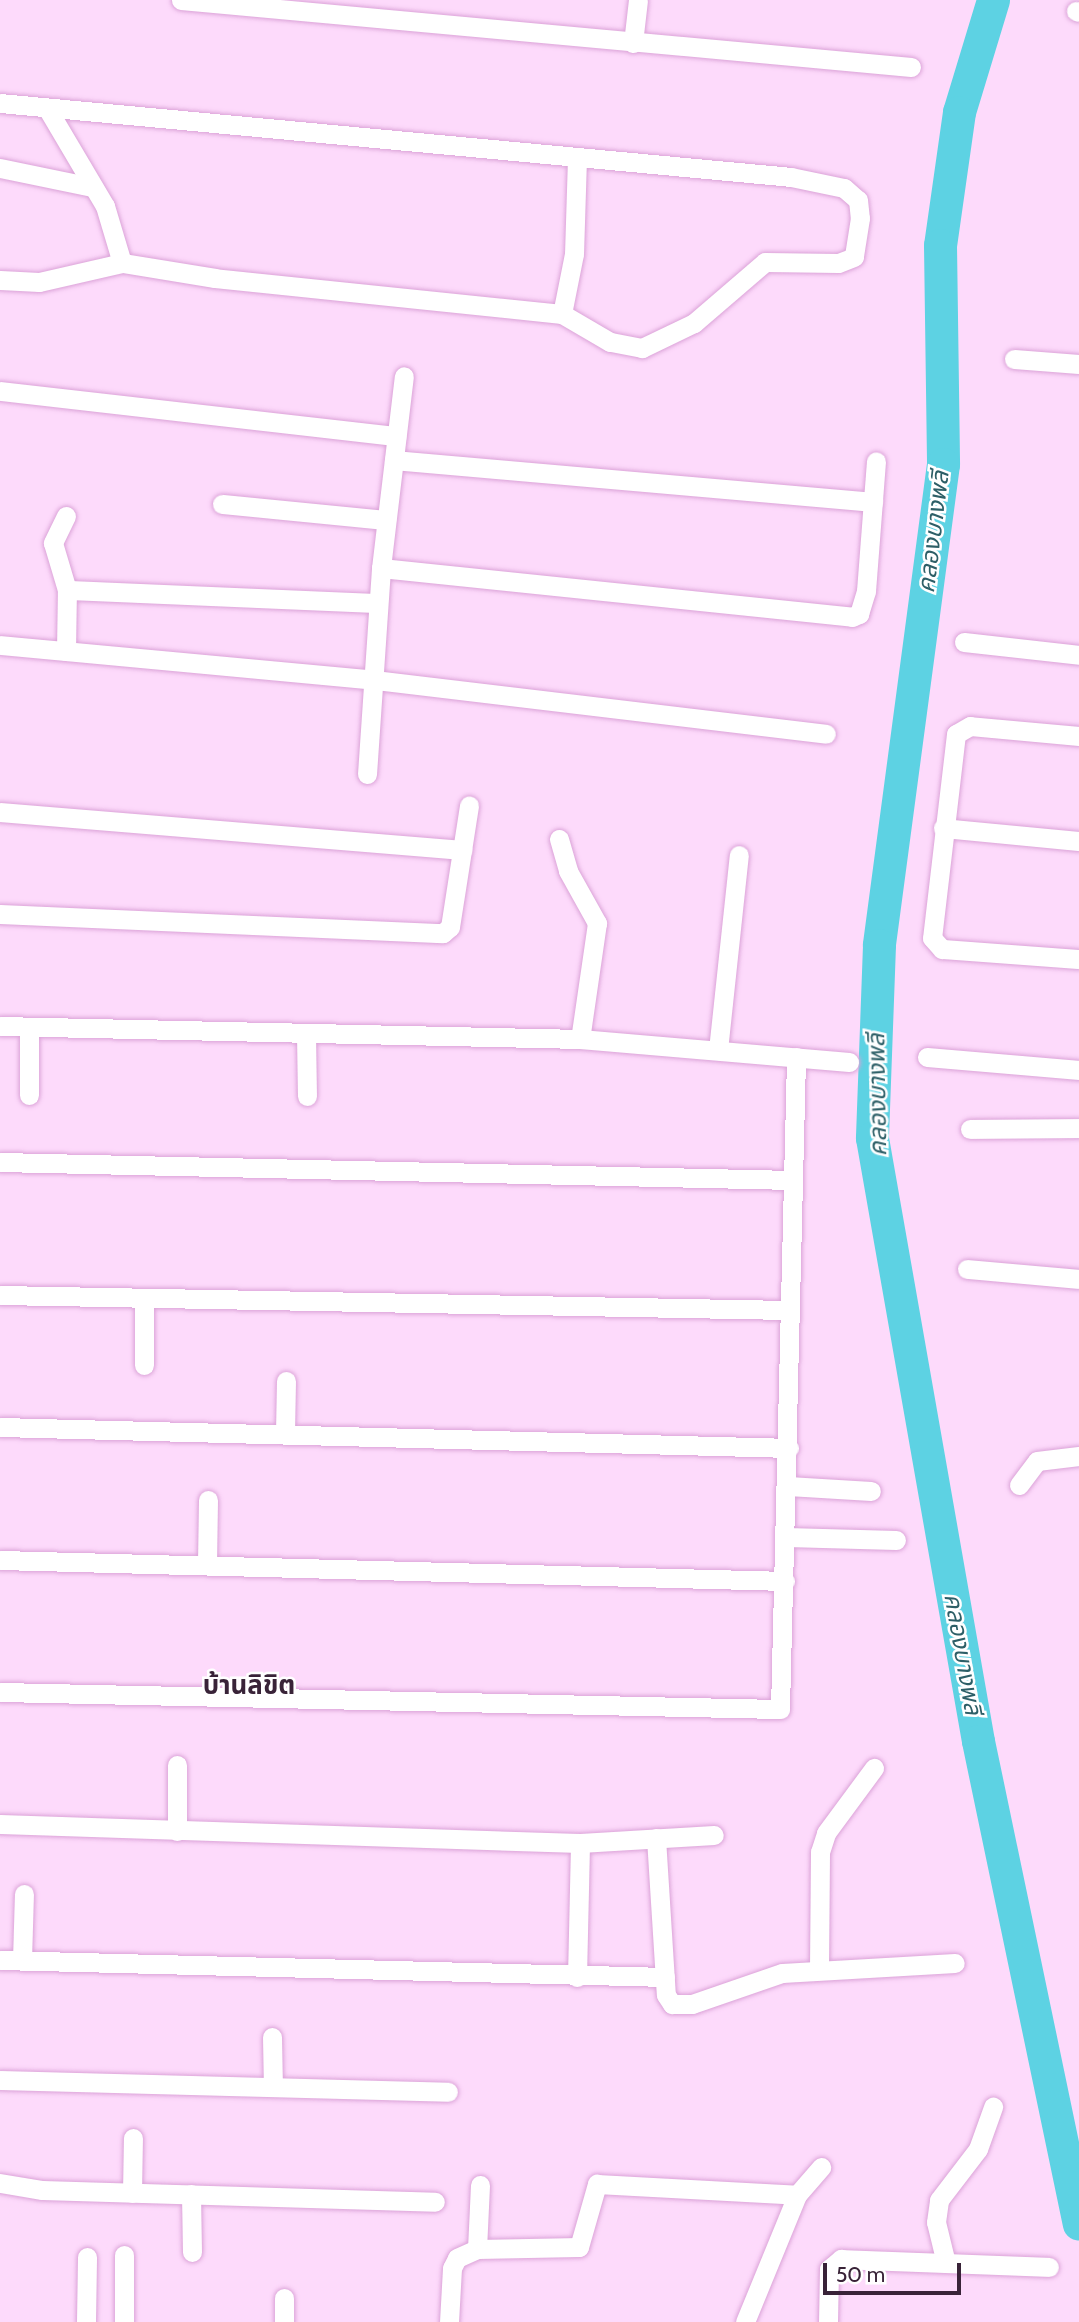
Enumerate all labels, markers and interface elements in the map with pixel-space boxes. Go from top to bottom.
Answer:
water label: คลองบางพลี [911,469,955,595]
water label: คลองบางพลี [862,1033,892,1157]
water label: คลองบางพลี [938,1591,988,1717]
district label: บ้านลิขิต [203,1670,295,1702]
scale bar [827,2248,965,2292]
text: 50 m [836,2262,885,2287]

